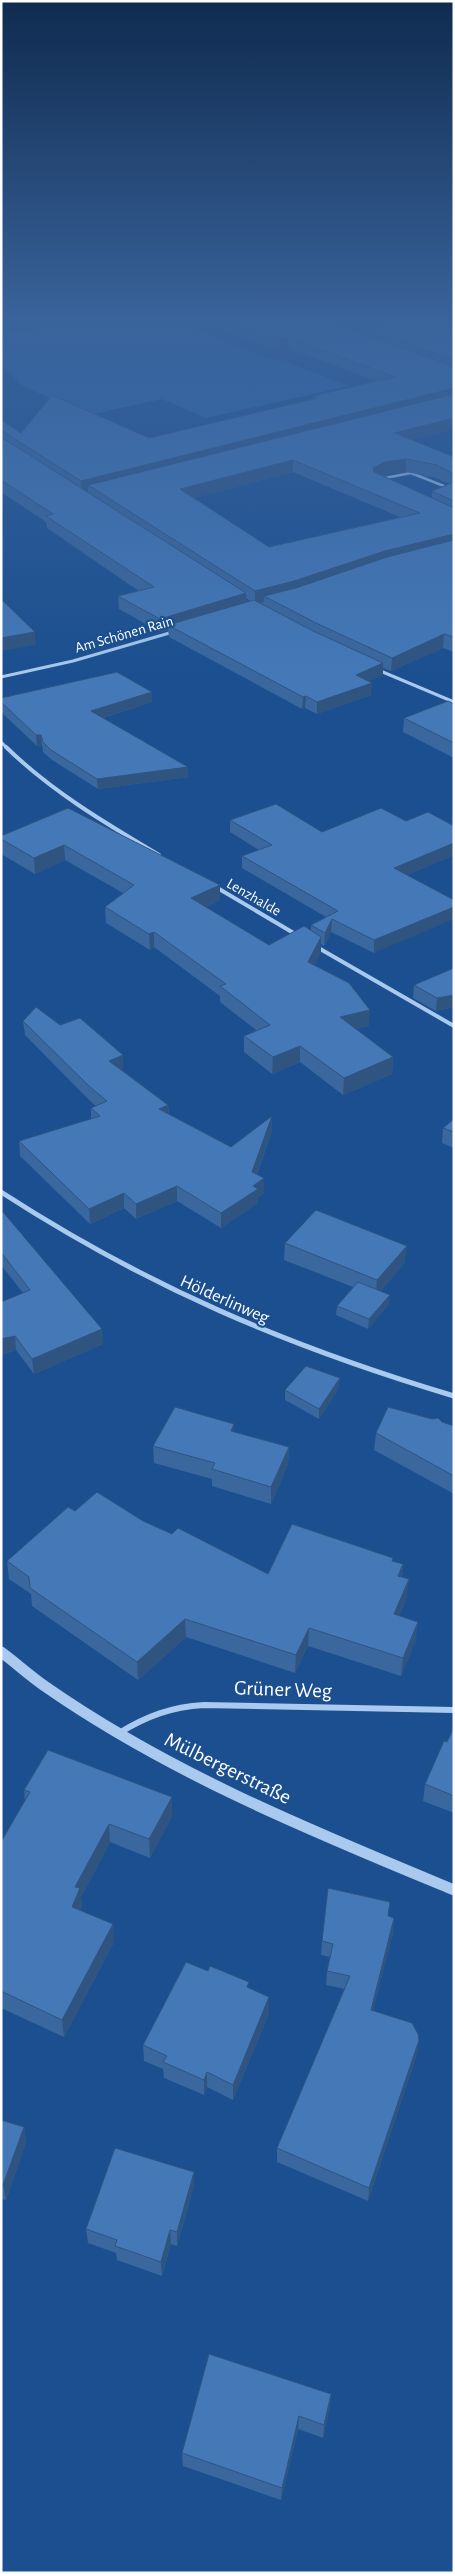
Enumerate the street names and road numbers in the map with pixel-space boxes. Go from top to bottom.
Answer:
street label: Am Schönen Rain [73,613,175,656]
street label: Lenzhalde [224,876,284,919]
street label: Hölderlinweg [177,1272,272,1328]
street label: Grüner Weg [234,1677,333,1702]
street label: Mülbergerstraße [161,1729,294,1808]

